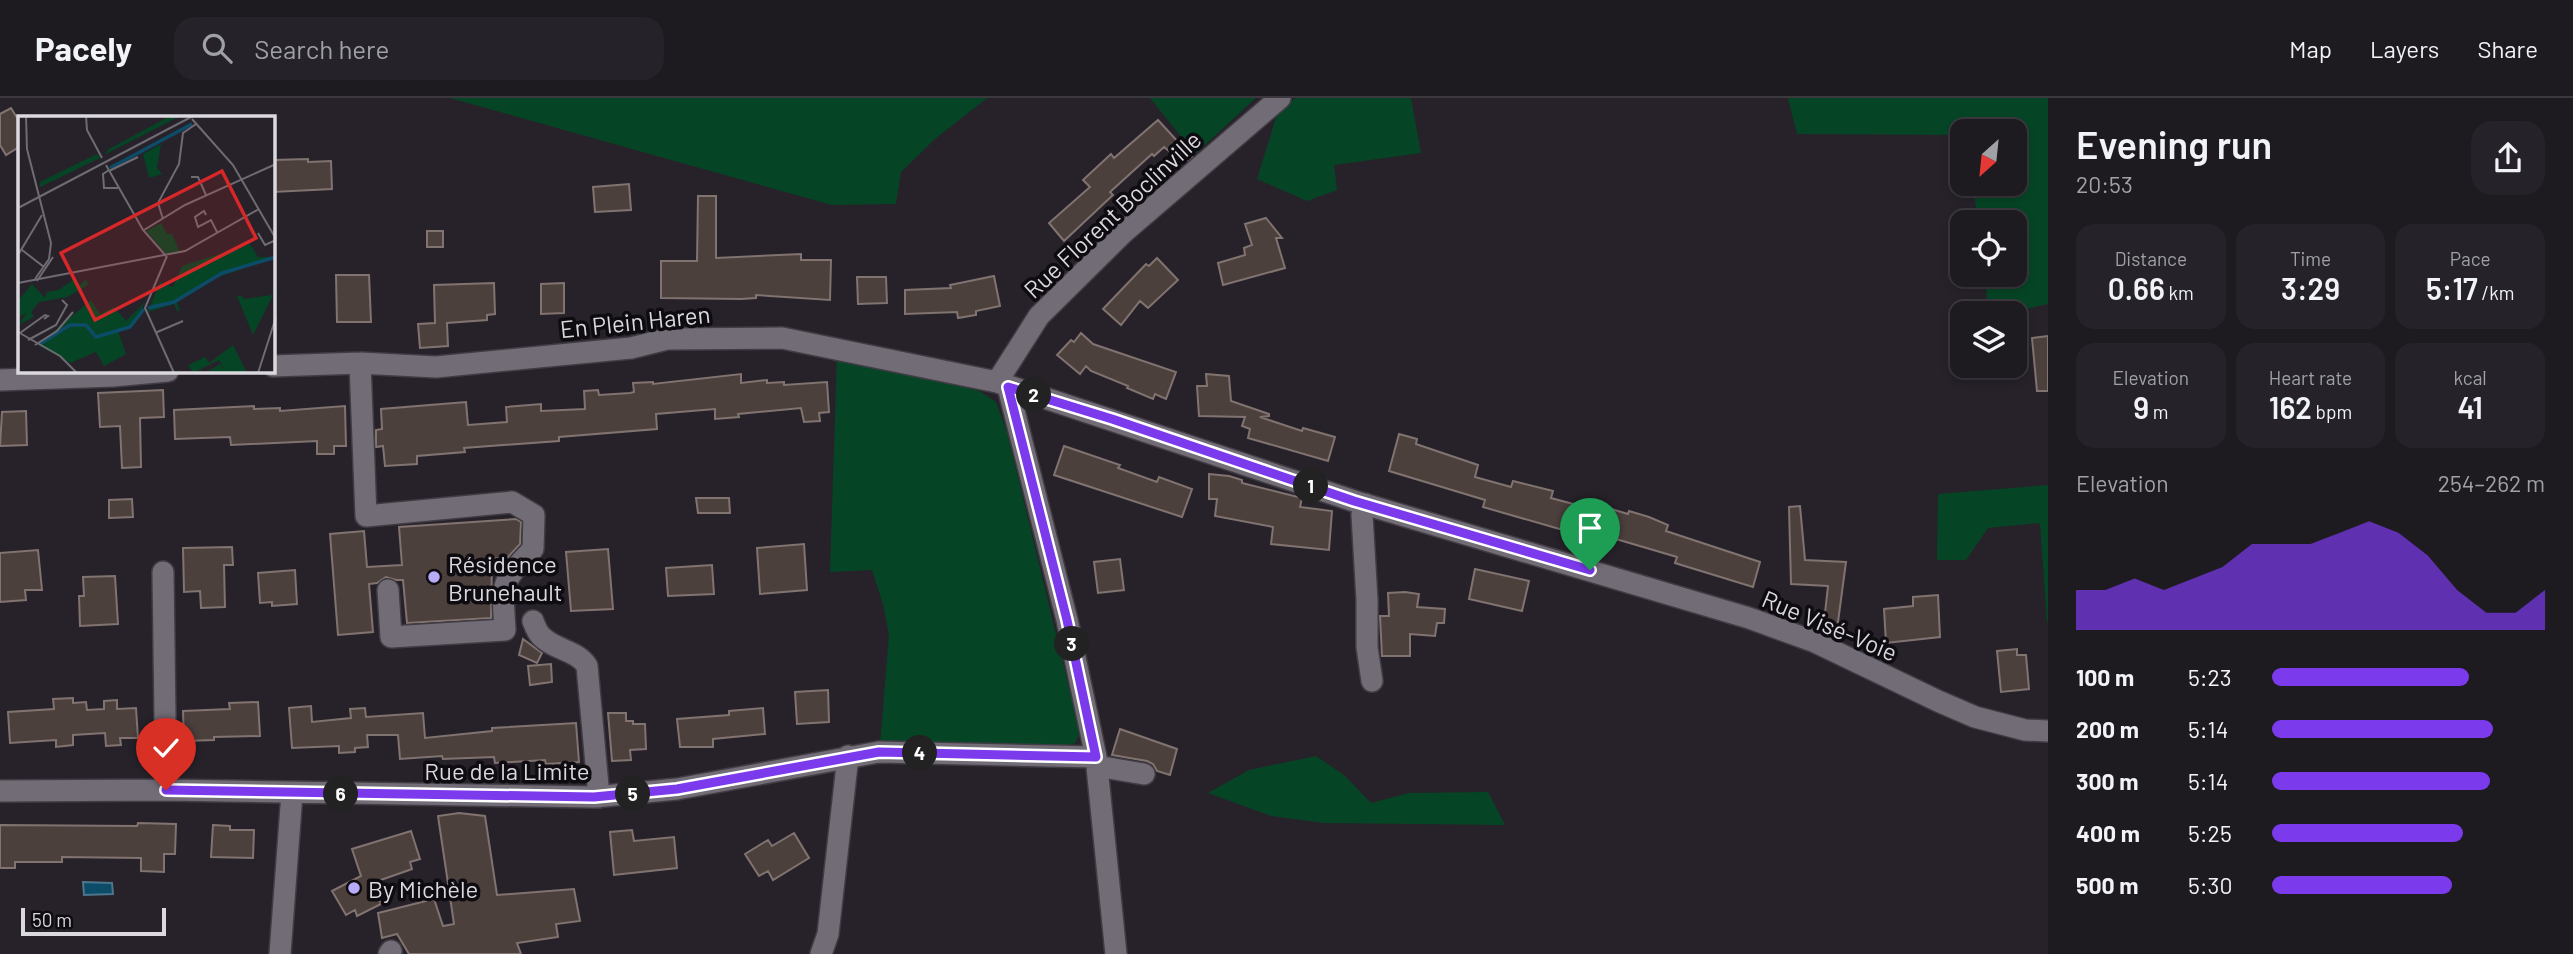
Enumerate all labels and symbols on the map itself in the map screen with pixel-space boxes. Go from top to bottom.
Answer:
inset map [18,116,275,373]
north arrow [1950,119,2026,196]
street label: Rue Florent Boclinville [1017,124,1207,304]
street label: En Plein Haren [558,299,712,343]
pin: 2 [1016,378,1052,412]
pin: 1 [1294,468,1328,504]
pin [1560,498,1620,570]
place label: Résidence Brunehault [448,549,563,606]
marker: Résidence Brunehault [426,569,442,585]
street label: Rue Visé-Voie [1758,583,1902,667]
pin: 3 [1054,626,1090,662]
pin [136,718,196,790]
pin: 4 [902,736,937,770]
street label: Rue de la Limite [424,756,590,785]
pin: 6 [324,776,358,812]
pin: 5 [616,776,650,812]
place label: By Michèle [368,874,478,903]
marker: By Michèle [346,880,362,896]
scale bar [21,905,166,937]

